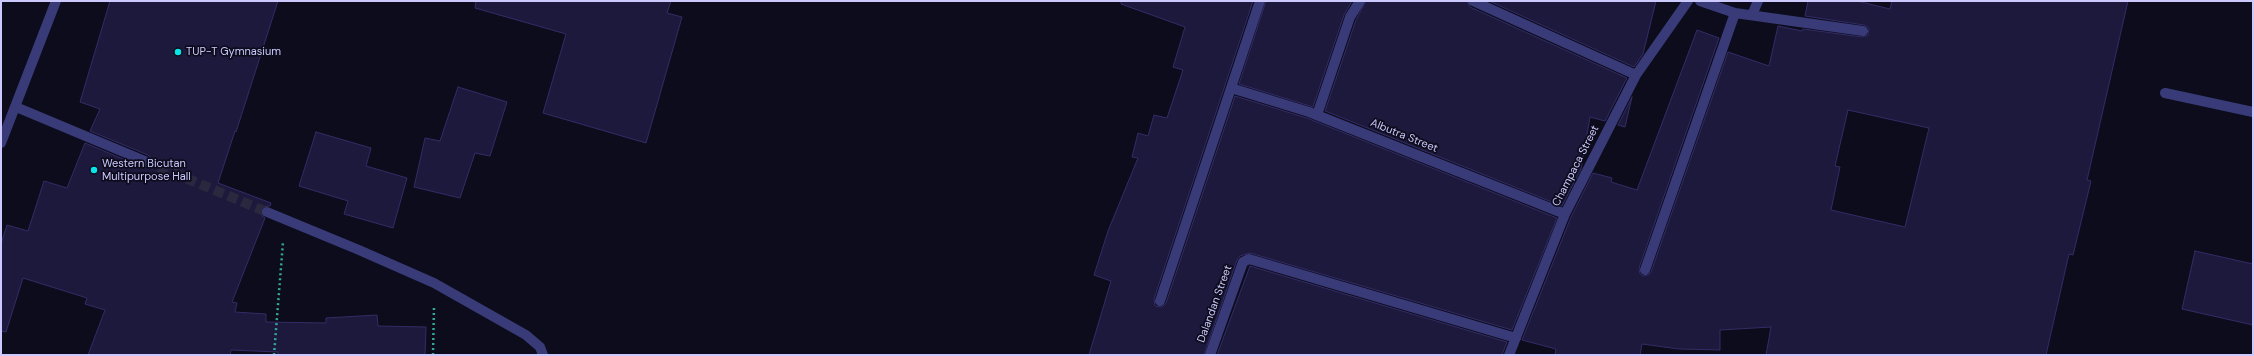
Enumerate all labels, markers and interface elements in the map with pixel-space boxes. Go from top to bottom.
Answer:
place label: TUP-T Gymnasium [186,45,281,59]
marker: TUP-T Gymnasium [173,47,183,57]
street label: Albutra Street [1368,117,1440,155]
street label: Champaca Street [1550,123,1602,209]
place label: Western Bicutan Multipurpose Hall [102,157,191,183]
marker: Western Bicutan Multipurpose Hall [89,165,99,175]
street label: Dalandan Street [1195,263,1235,345]

